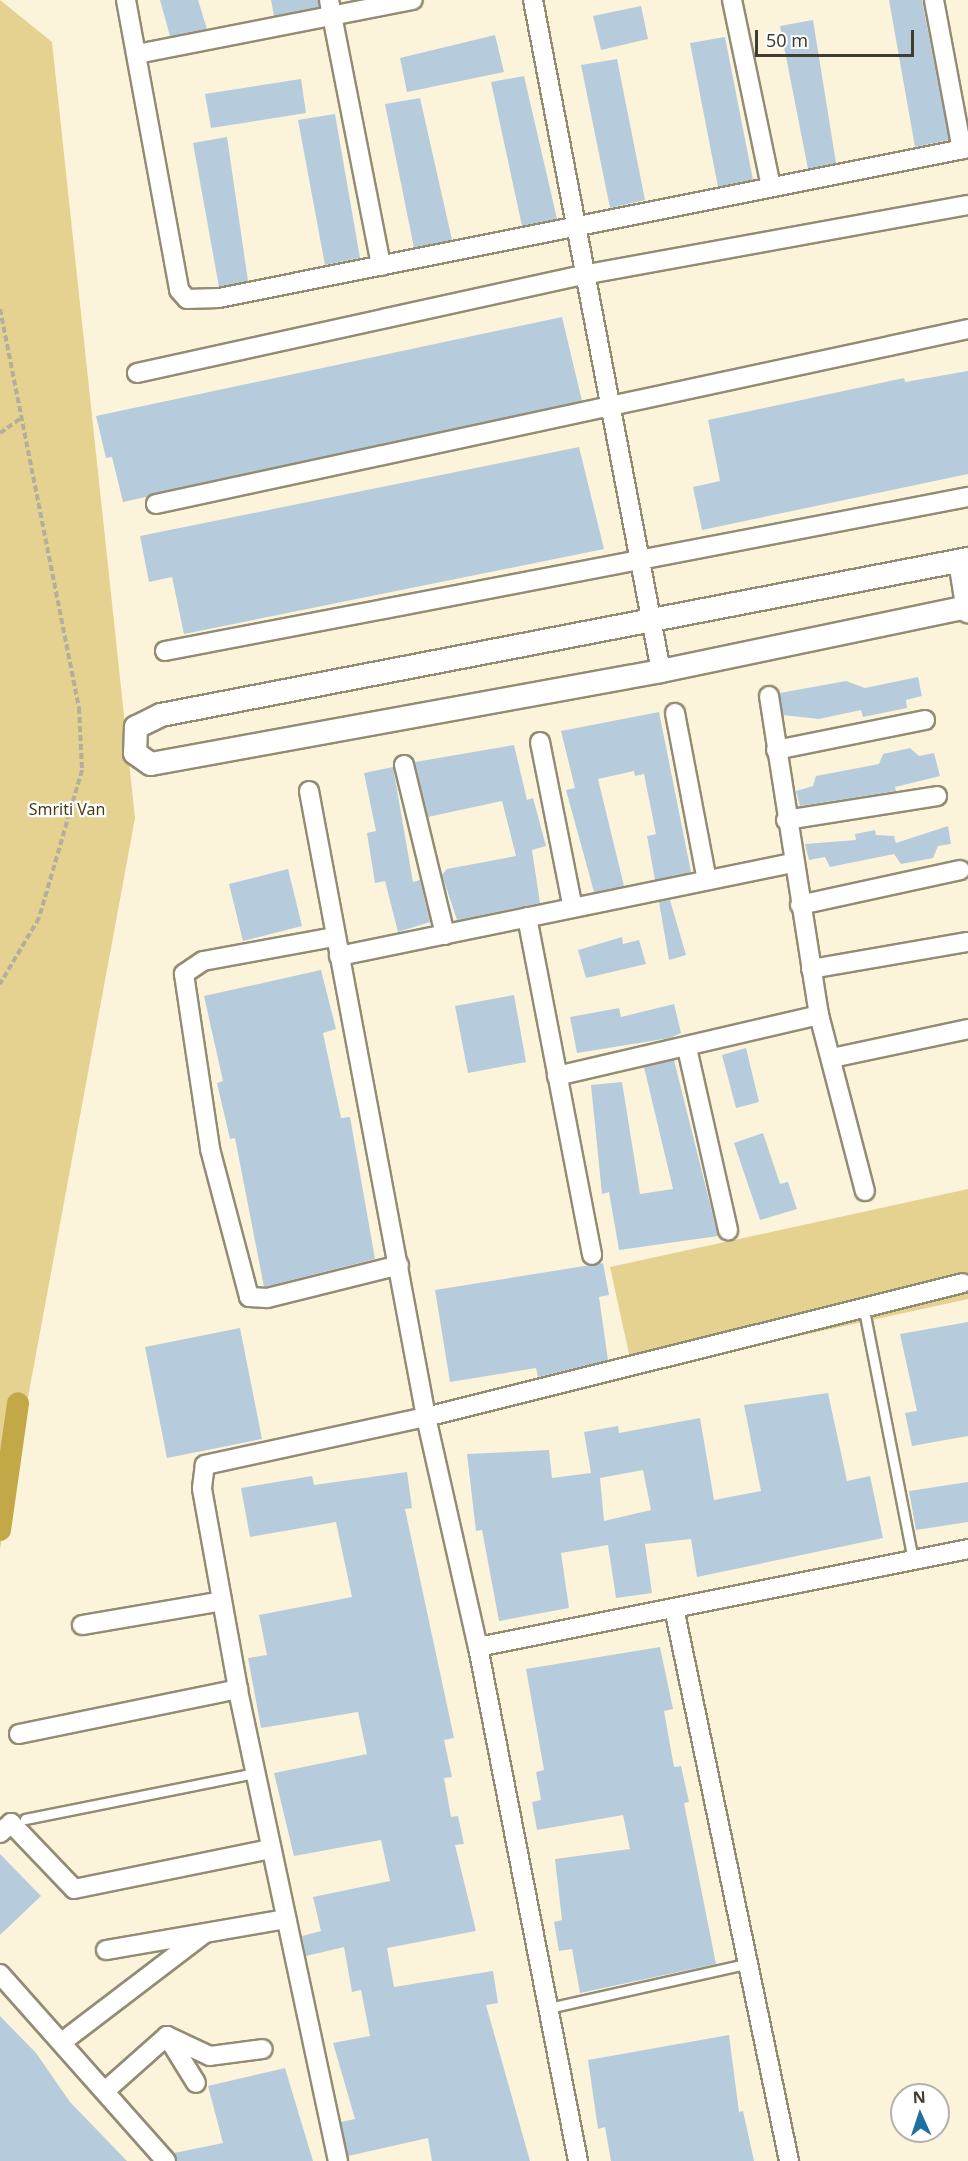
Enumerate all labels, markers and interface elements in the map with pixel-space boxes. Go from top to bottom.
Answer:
scale bar [758,18,917,56]
text: 50 m [766,28,808,52]
park label: Smriti Van [29,799,105,819]
north arrow [890,2083,950,2143]
text: N [912,2086,926,2108]

